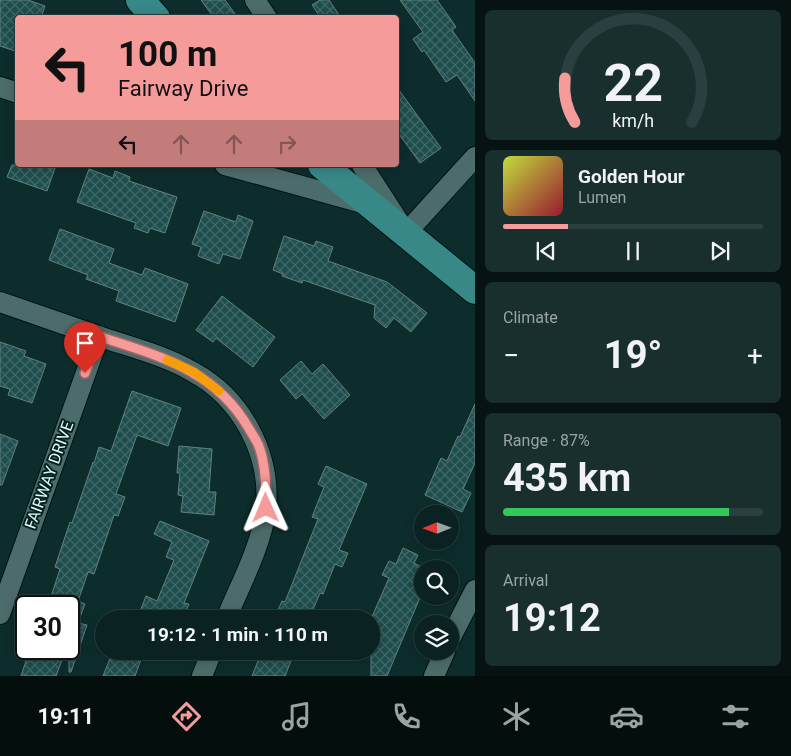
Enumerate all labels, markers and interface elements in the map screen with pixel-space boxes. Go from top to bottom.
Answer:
text: 100 m [118,34,217,75]
icon: left [35,35,100,100]
text: 22 [603,53,663,114]
text: Fairway Drive [118,76,248,101]
text: km/h [612,110,654,131]
icon: left [114,130,142,158]
icon: ahead [167,130,195,158]
icon: ahead [220,130,248,158]
icon: right [273,130,301,158]
text: Golden Hour [578,165,685,188]
text: Lumen [578,188,626,207]
icon: previous [532,237,560,265]
icon: pause [619,237,647,265]
icon: next [706,237,734,265]
text: Climate [503,308,558,327]
pin [64,322,106,373]
icon: arrive [71,329,99,357]
text: 19° [604,333,662,377]
text: − [503,339,519,372]
text: + [747,339,763,372]
street label: FAIRWAY DRIVE [21,419,77,531]
text: Range · 87% [503,431,590,450]
text: 435 km [503,456,631,500]
position arrow [239,481,291,533]
north arrow [414,505,459,550]
map controls [414,505,459,660]
button: search [414,560,459,605]
text: Arrival [503,571,548,590]
speed limit sign: 30 [15,595,80,660]
text: 19:12 [503,596,601,640]
button: layers [414,615,459,660]
text: 19:12 · 1 min · 110 m [147,623,328,646]
icon: directions [169,699,204,734]
icon: music [279,699,314,734]
icon: phone [389,699,424,734]
icon: climate [499,699,534,734]
icon: car [609,699,644,734]
icon: filters [718,699,753,734]
text: 19:11 [37,704,94,729]

